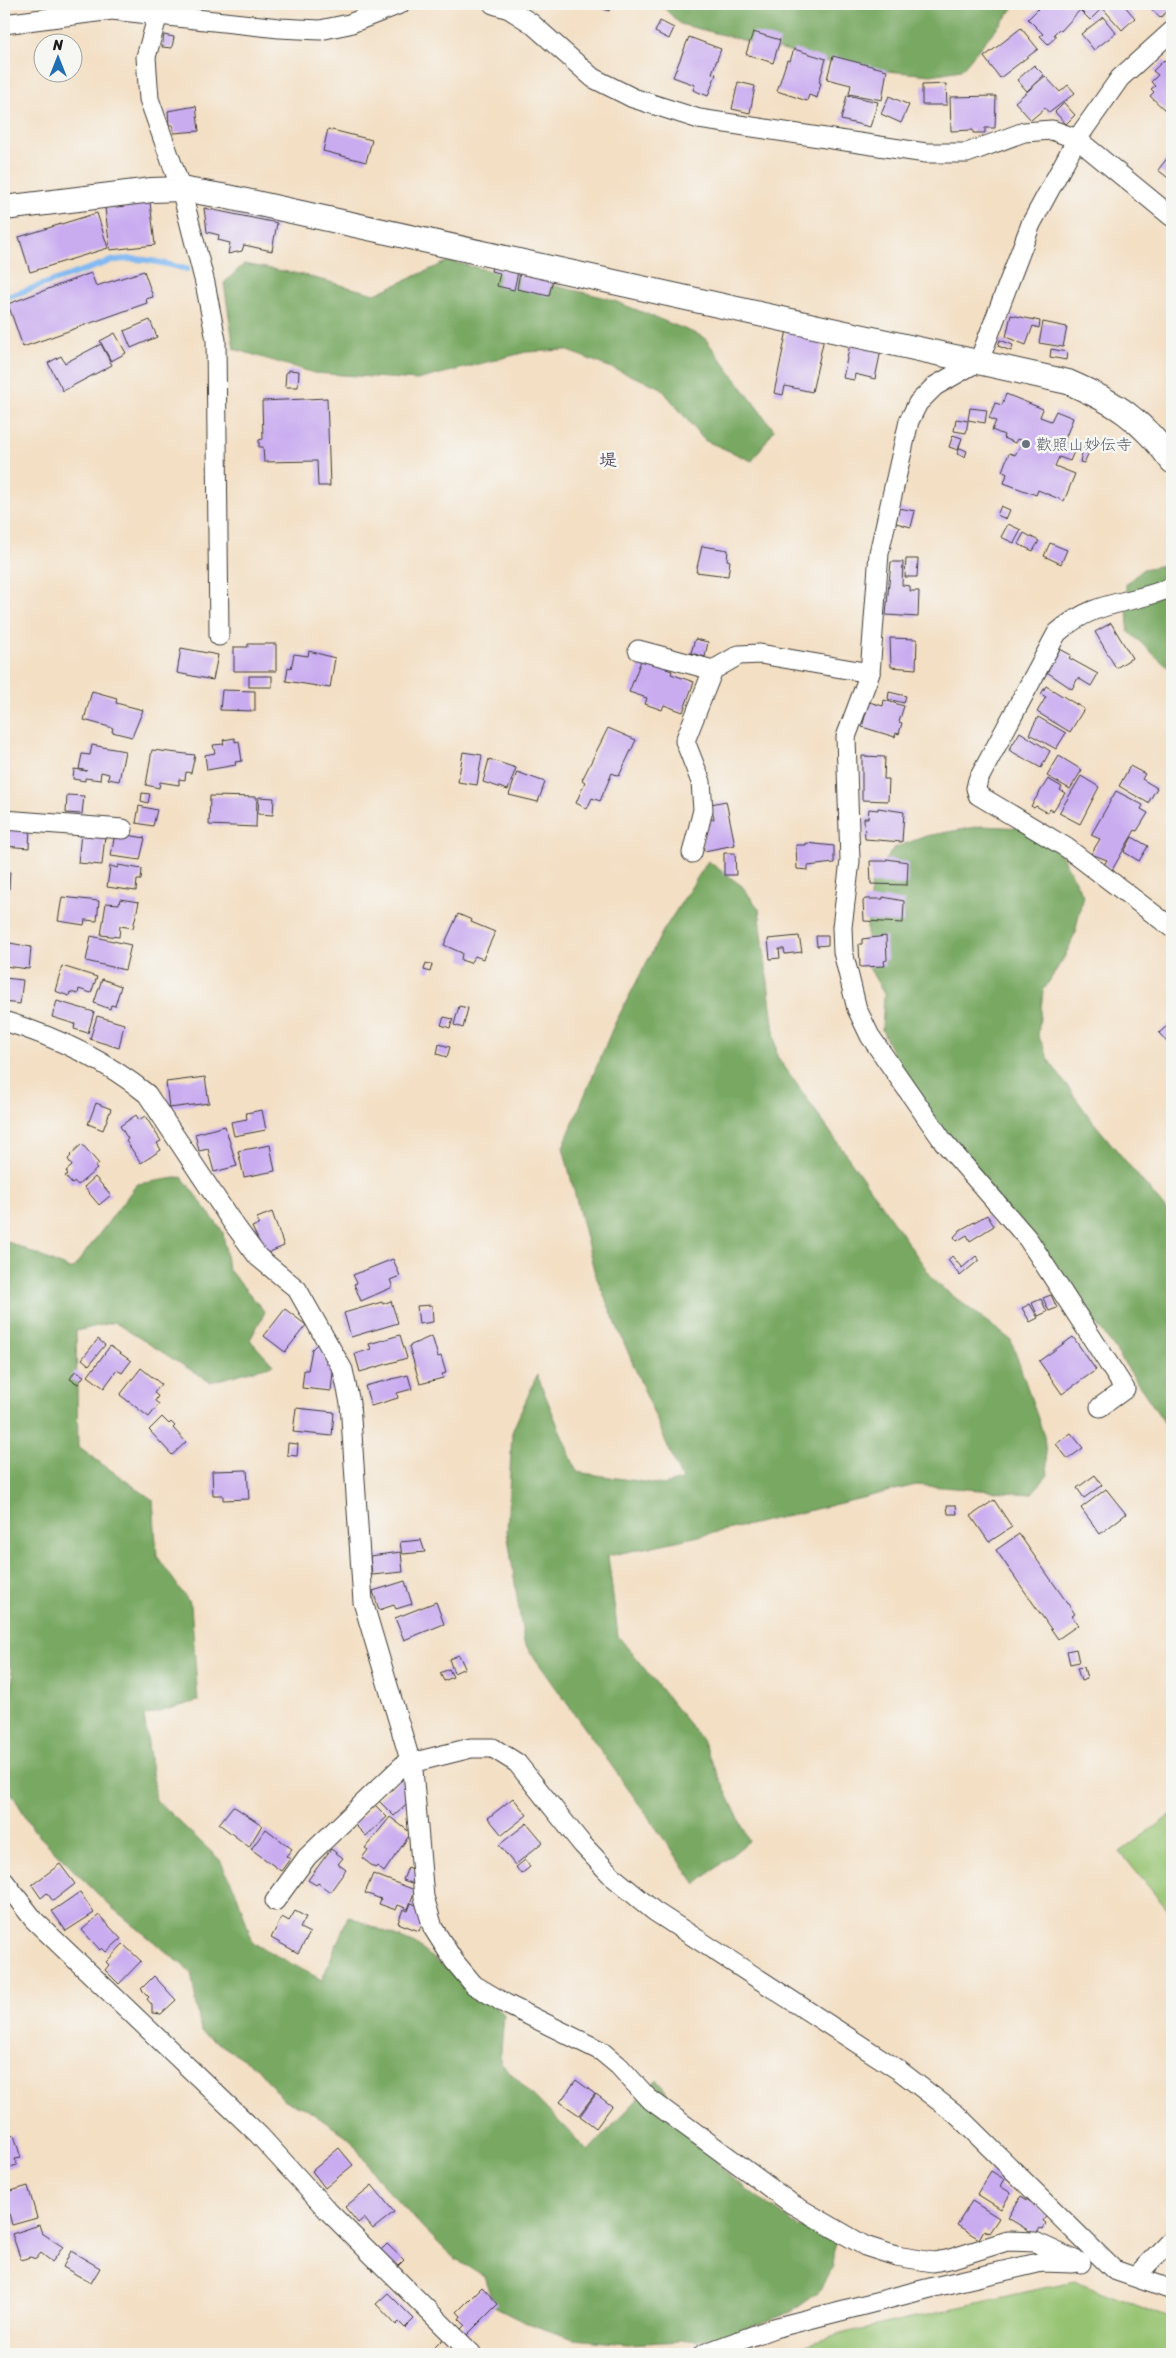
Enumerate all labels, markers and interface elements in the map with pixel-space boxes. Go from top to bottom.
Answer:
north arrow [32,32,82,82]
text: N [52,33,63,58]
place label: 歡照山妙伝寺 [1036,430,1132,459]
marker: 歡照山妙伝寺 [1020,438,1032,450]
district label: 堤 [599,444,617,476]

